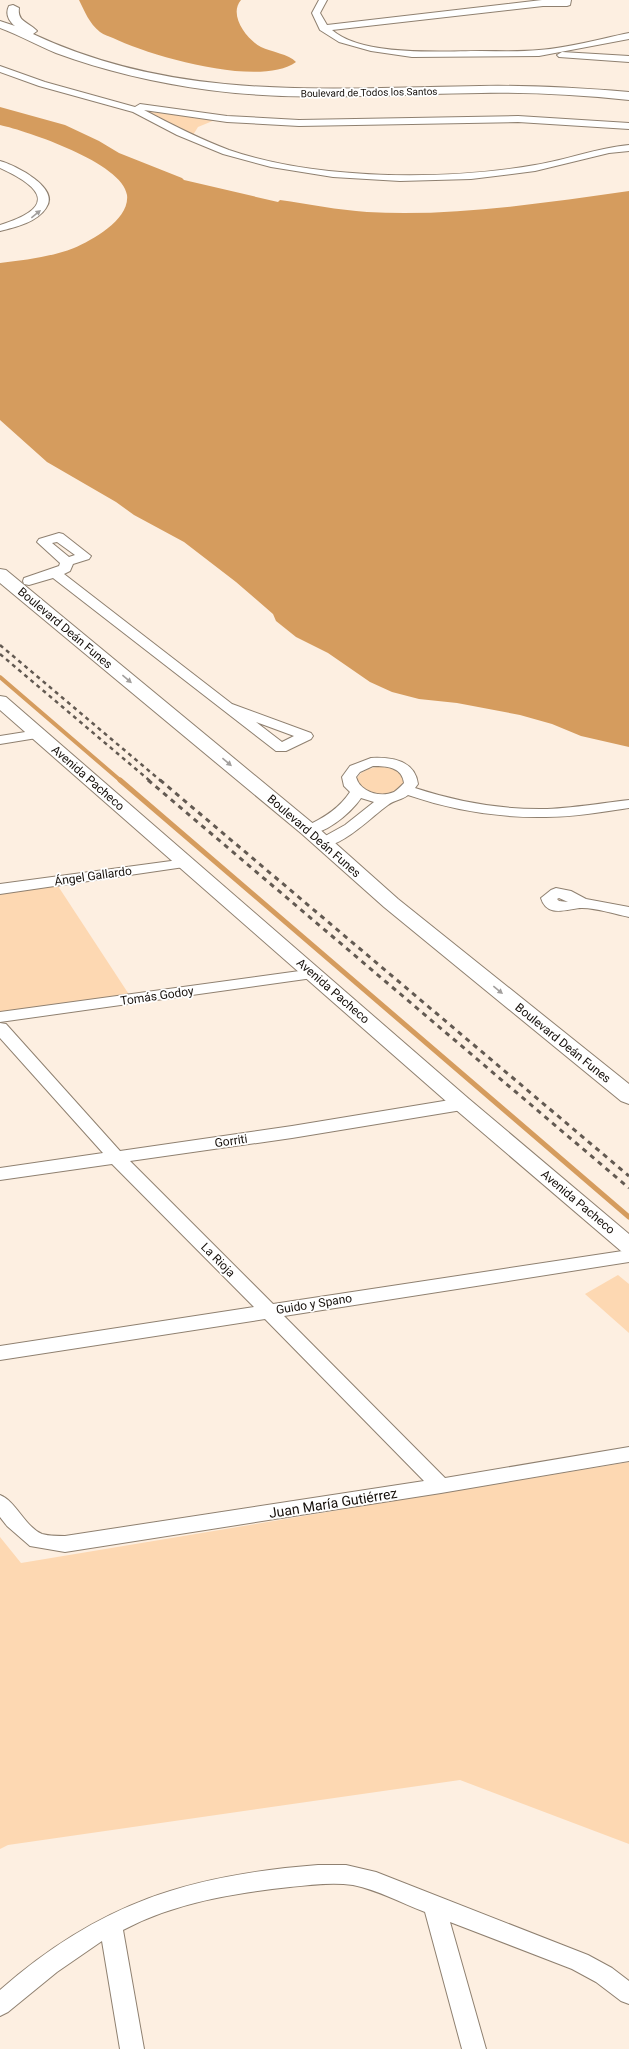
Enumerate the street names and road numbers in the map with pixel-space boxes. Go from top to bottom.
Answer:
street label: Boulevard de Todos los Santos [300,86,438,99]
street label: Boulevard Deán Funes [15,584,115,672]
street label: Avenida Pacheco [49,743,127,814]
street label: Boulevard Deán Funes [265,792,363,880]
street label: Ángel Gallardo [53,863,133,888]
street label: Avenida Pacheco [294,956,372,1027]
street label: Tomás Godoy [119,984,195,1008]
street label: Boulevard Deán Funes [512,1000,614,1086]
street label: Gorriti [214,1132,248,1150]
street label: Avenida Pacheco [538,1167,618,1237]
street label: La Rioja [198,1240,238,1280]
street label: Guido y Spano [275,1291,353,1317]
street label: Juan María Gutiérrez [268,1485,398,1521]

